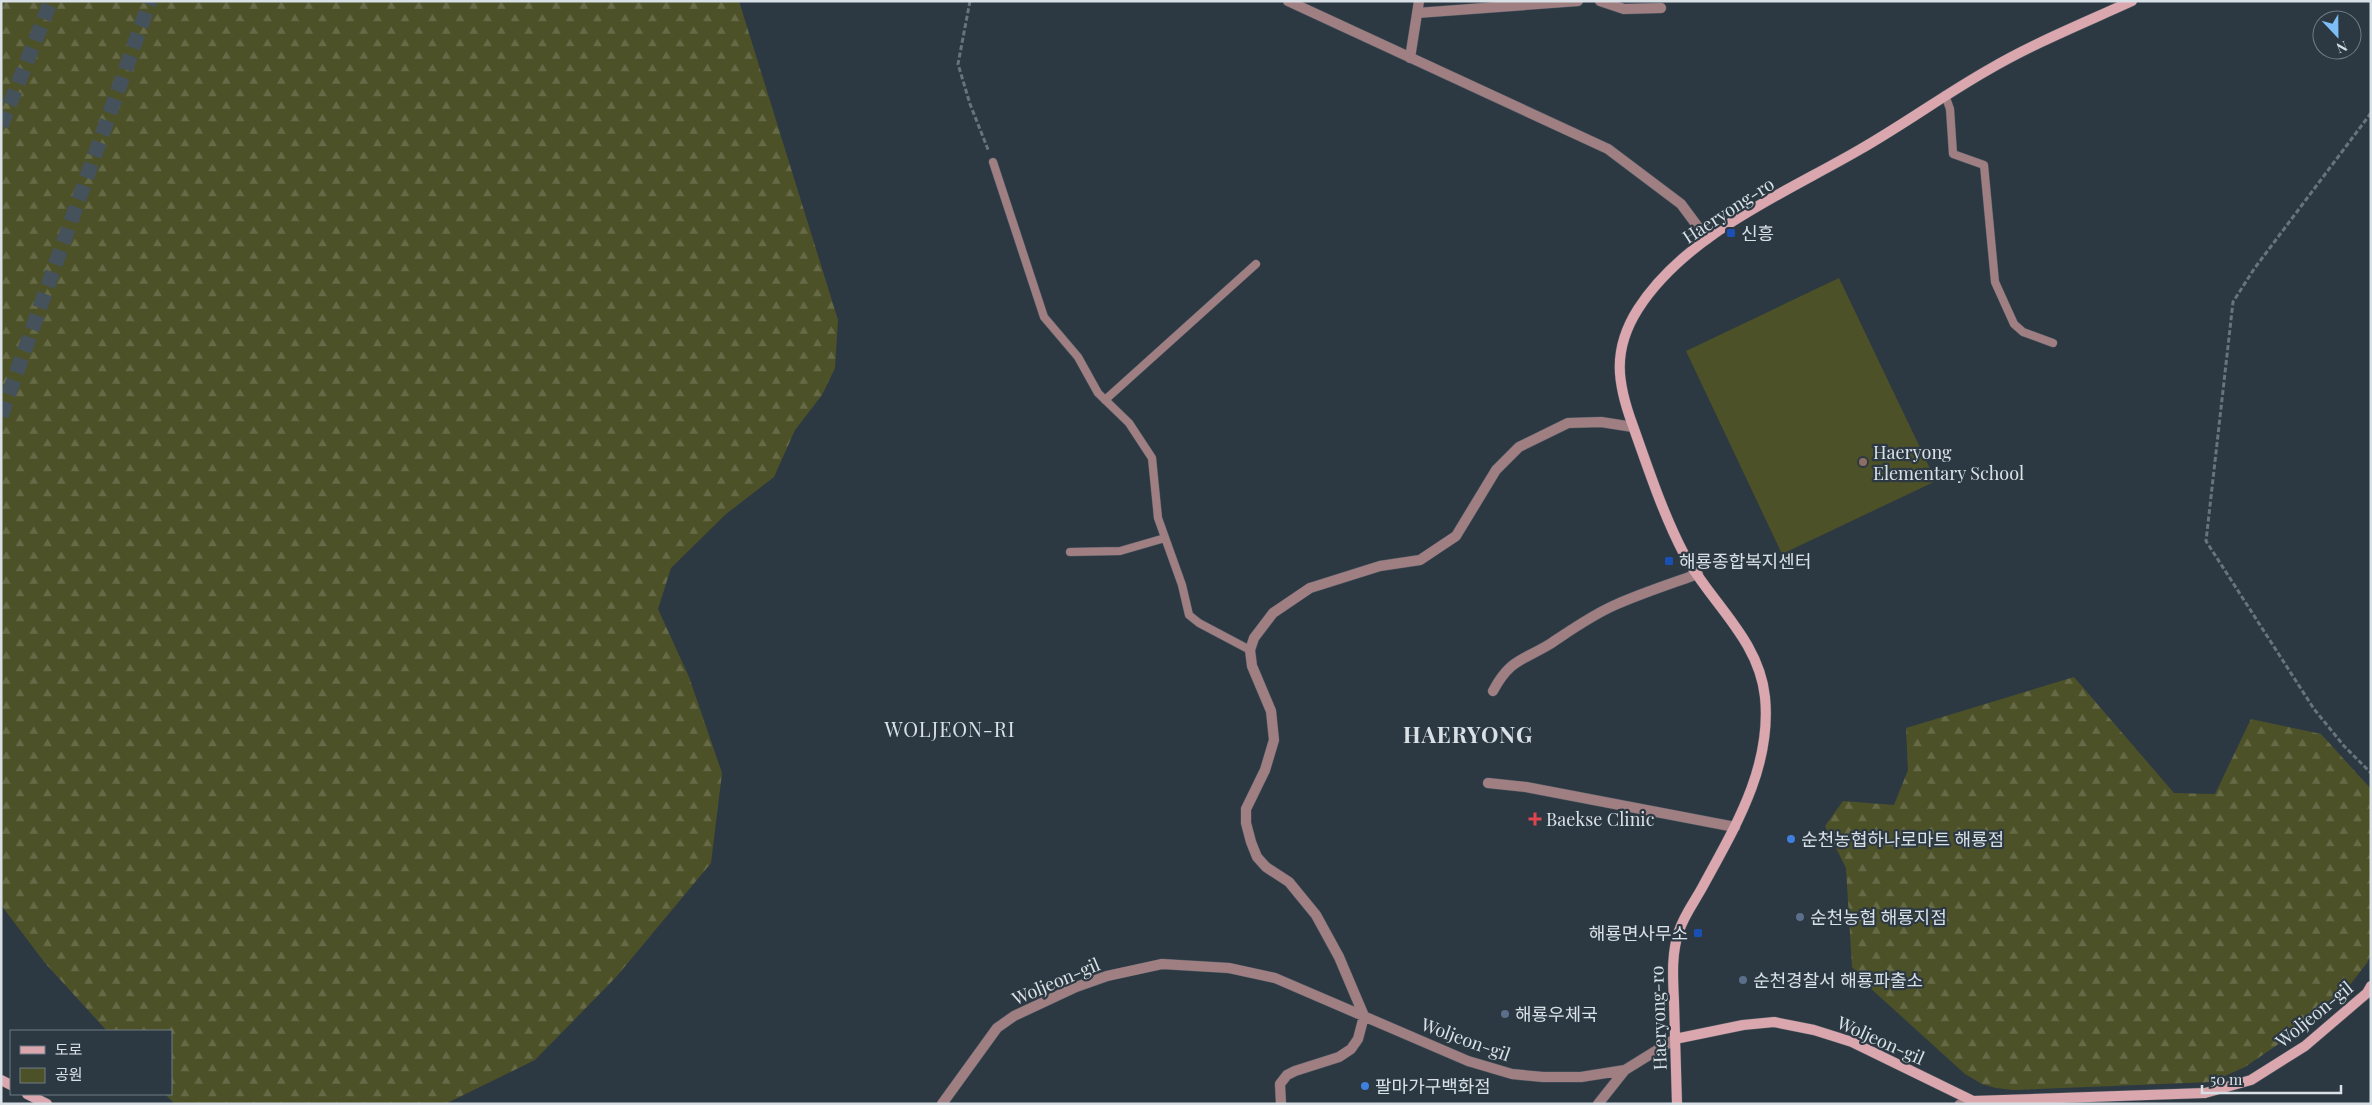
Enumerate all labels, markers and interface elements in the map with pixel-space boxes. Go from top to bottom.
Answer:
north arrow [2312,10,2362,60]
text: N [2334,37,2350,58]
street label: Haeryong-ro [1678,171,1779,249]
place label: 신흥 [1741,221,1774,245]
marker: 신흥 [1725,227,1737,239]
place label: Haeryong Elementary School [1873,440,2024,485]
marker: Haeryong Elementary School [1857,456,1869,468]
place label: 해룡종합복지센터 [1679,549,1811,573]
marker: 해룡종합복지센터 [1663,555,1675,567]
district label: WOLJEON-RI [883,715,1016,742]
district label: HAERYONG [1403,719,1533,749]
place label: Baekse Clinic [1546,807,1655,831]
marker: Baekse Clinic [1528,812,1542,826]
place label: 순천농협하나로마트 해룡점 [1801,827,2004,851]
marker: 순천농협하나로마트 해룡점 [1785,833,1797,845]
place label: 순천농협 해룡지점 [1810,905,1947,929]
marker: 순천농협 해룡지점 [1794,911,1806,923]
place label: 해룡면사무소 [1589,921,1688,945]
marker: 해룡면사무소 [1692,927,1704,939]
street label: Woljeon-gil [1008,952,1104,1011]
street label: Haeryong-ro [1644,965,1672,1071]
place label: 순천경찰서 해룡파출소 [1753,968,1923,992]
marker: 순천경찰서 해룡파출소 [1737,974,1749,986]
street label: Woljeon-gil [2269,975,2358,1053]
place label: 해룡우체국 [1515,1002,1598,1026]
marker: 해룡우체국 [1499,1008,1511,1020]
street label: Woljeon-gil [1833,1010,1928,1070]
street label: Woljeon-gil [1417,1011,1514,1066]
legend [10,1030,172,1095]
text: 도로 [55,1039,83,1059]
scale bar [2202,1062,2341,1094]
text: 공원 [55,1064,83,1084]
text: 50 m [2210,1069,2243,1089]
place label: 팔마가구백화점 [1375,1074,1491,1098]
marker: 팔마가구백화점 [1359,1080,1371,1092]

